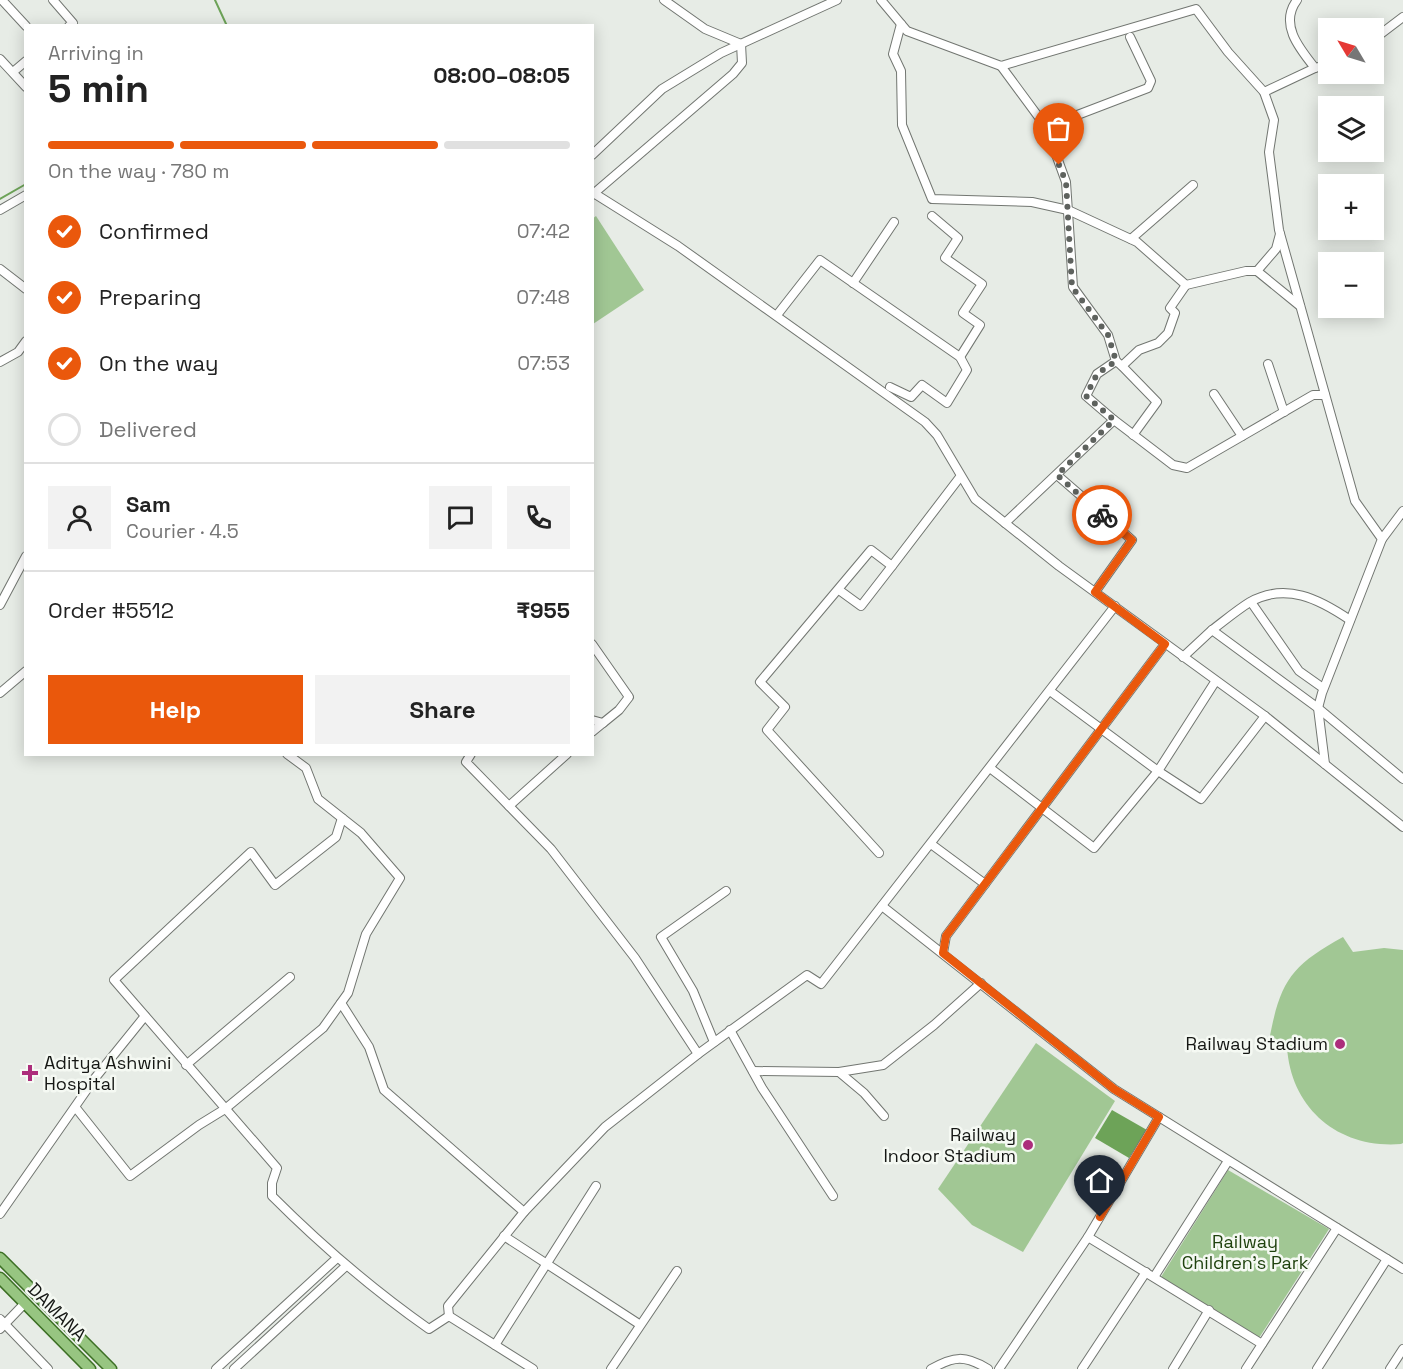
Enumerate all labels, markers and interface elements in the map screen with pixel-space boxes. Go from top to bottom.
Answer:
north arrow [1318,18,1384,84]
map controls [1318,18,1384,318]
text: Arriving in [48,40,144,66]
text: 08:00–08:05 [433,61,570,89]
text: 5 min [48,64,149,113]
button: layers [1318,96,1384,162]
pin [1033,103,1084,165]
icon: bag [1042,112,1075,145]
text: On the way · 780 m [48,158,229,184]
button: + [1318,174,1384,240]
icon: check [48,215,81,248]
text: Confirmed [99,217,209,245]
text: 07:42 [517,218,570,244]
button: − [1318,252,1384,318]
icon: check [48,281,81,314]
text: Preparing [99,283,201,311]
text: 07:48 [516,284,570,310]
icon: check [48,347,81,380]
text: On the way [99,349,218,377]
text: 07:53 [517,350,570,376]
text: Delivered [99,415,197,443]
courier [1072,485,1132,545]
button: person [48,486,111,549]
button: chat [429,486,492,549]
button: phone [507,486,570,549]
text: Sam [126,490,171,518]
icon: bike [1086,499,1119,532]
text: Courier · 4.5 [126,518,239,544]
text: Order #5512 [48,596,174,624]
text: ₹955 [516,596,570,624]
button: Help [48,675,303,744]
button: Share [315,675,570,744]
place label: Railway Stadium [1186,1032,1328,1055]
marker: Railway Stadium [1333,1037,1347,1051]
place label: Aditya Ashwini Hospital [44,1051,171,1095]
marker: Aditya Ashwini Hospital [21,1064,39,1082]
place label: Railway Indoor Stadium [883,1123,1016,1167]
marker: Railway Indoor Stadium [1021,1138,1035,1152]
pin [1074,1155,1125,1217]
icon: home [1083,1164,1116,1197]
park label: Railway Children's Park [1182,1230,1309,1274]
street label: DAMANA [23,1278,91,1346]

